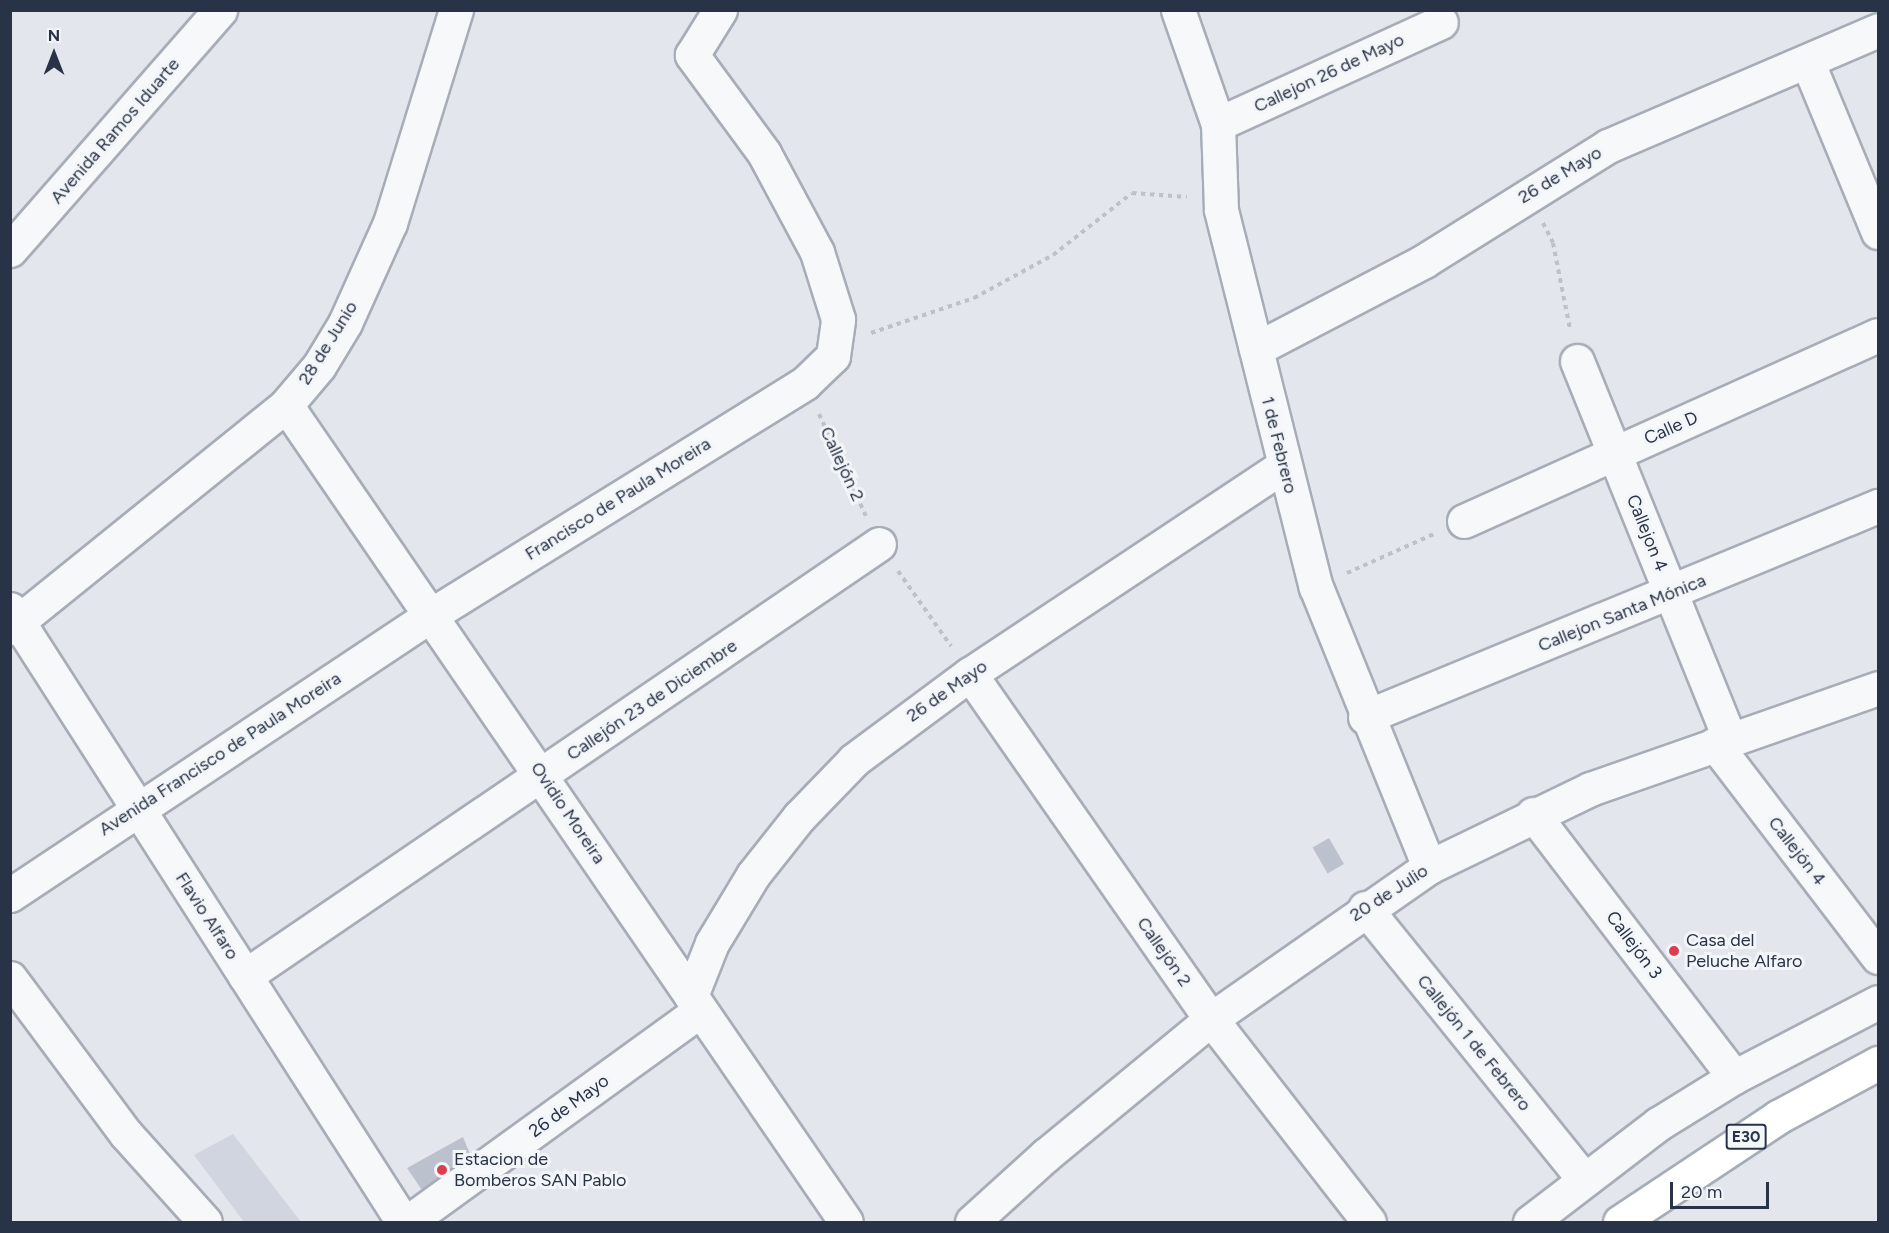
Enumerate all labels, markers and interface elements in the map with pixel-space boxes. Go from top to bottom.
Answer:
north arrow [24,24,84,84]
text: N [48,26,60,45]
street label: Callejon 26 de Mayo [1250,29,1408,117]
street label: Avenida Ramos Iduarte [46,54,184,208]
street label: 26 de Mayo [1514,142,1606,208]
street label: 28 de Junio [294,297,362,389]
street label: 1 de Febrero [1257,394,1301,496]
street label: Calle D [1641,407,1701,449]
street label: Callejón 2 [815,423,869,505]
street label: Francisco de Paula Moreira [521,433,715,565]
street label: Callejon 4 [1622,491,1672,575]
street label: Callejon Santa Mónica [1535,569,1709,657]
street label: Callejón 23 de Diciembre [563,635,741,765]
street label: 26 de Mayo [903,655,991,727]
street label: Avenida Francisco de Paula Moreira [95,668,345,840]
street label: Ovidio Moreira [526,758,610,868]
street label: Callejón 4 [1764,812,1830,890]
street label: 20 de Julio [1346,860,1432,926]
street label: Flavio Alfaro [171,868,243,964]
street label: Callejón 3 [1601,907,1667,983]
street label: Callejón 2 [1132,913,1196,991]
place label: Casa del Peluche Alfaro [1686,930,1803,972]
marker: Casa del Peluche Alfaro [1667,944,1681,958]
street label: Callejón 1 de Febrero [1412,971,1536,1115]
street label: 26 de Mayo [525,1070,613,1142]
road number: E30 [1725,1124,1767,1150]
place label: Estacion de Bomberos SAN Pablo [454,1149,626,1192]
marker: Estacion de Bomberos SAN Pablo [435,1163,449,1177]
scale bar [1673,1170,1772,1208]
text: 20 m [1681,1181,1722,1203]

